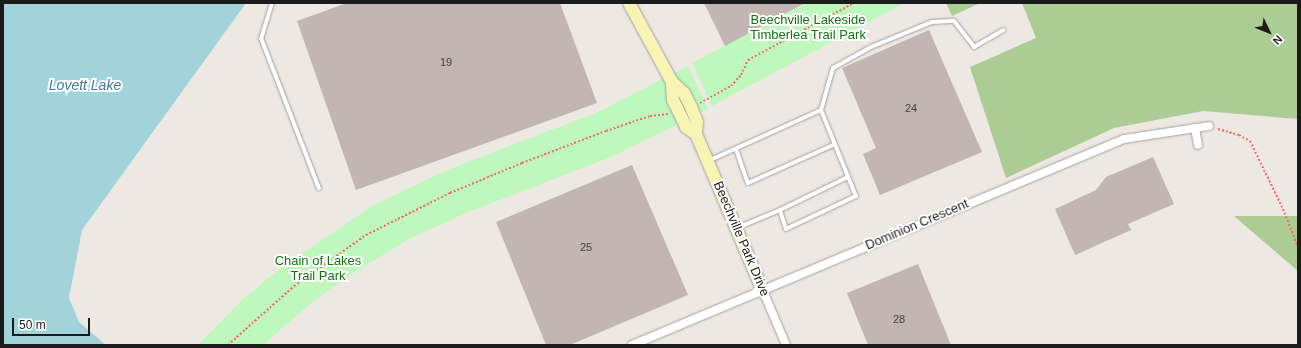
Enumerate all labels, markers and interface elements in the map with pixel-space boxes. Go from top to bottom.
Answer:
north arrow [1249,12,1289,52]
park label: Beechville Lakeside Timberlea Trail Park [750,13,866,44]
text: N [1271,33,1285,47]
house number: 19 [440,55,452,69]
water label: Lovett Lake [49,77,121,93]
house number: 24 [905,101,917,115]
street label: Beechville Park Drive [710,179,772,299]
street label: Dominion Crescent [863,196,971,254]
house number: 25 [580,240,592,254]
park label: Chain of Lakes Trail Park [275,254,361,285]
scale bar [14,310,92,336]
house number: 28 [893,312,905,326]
text: 50 m [19,318,46,332]

